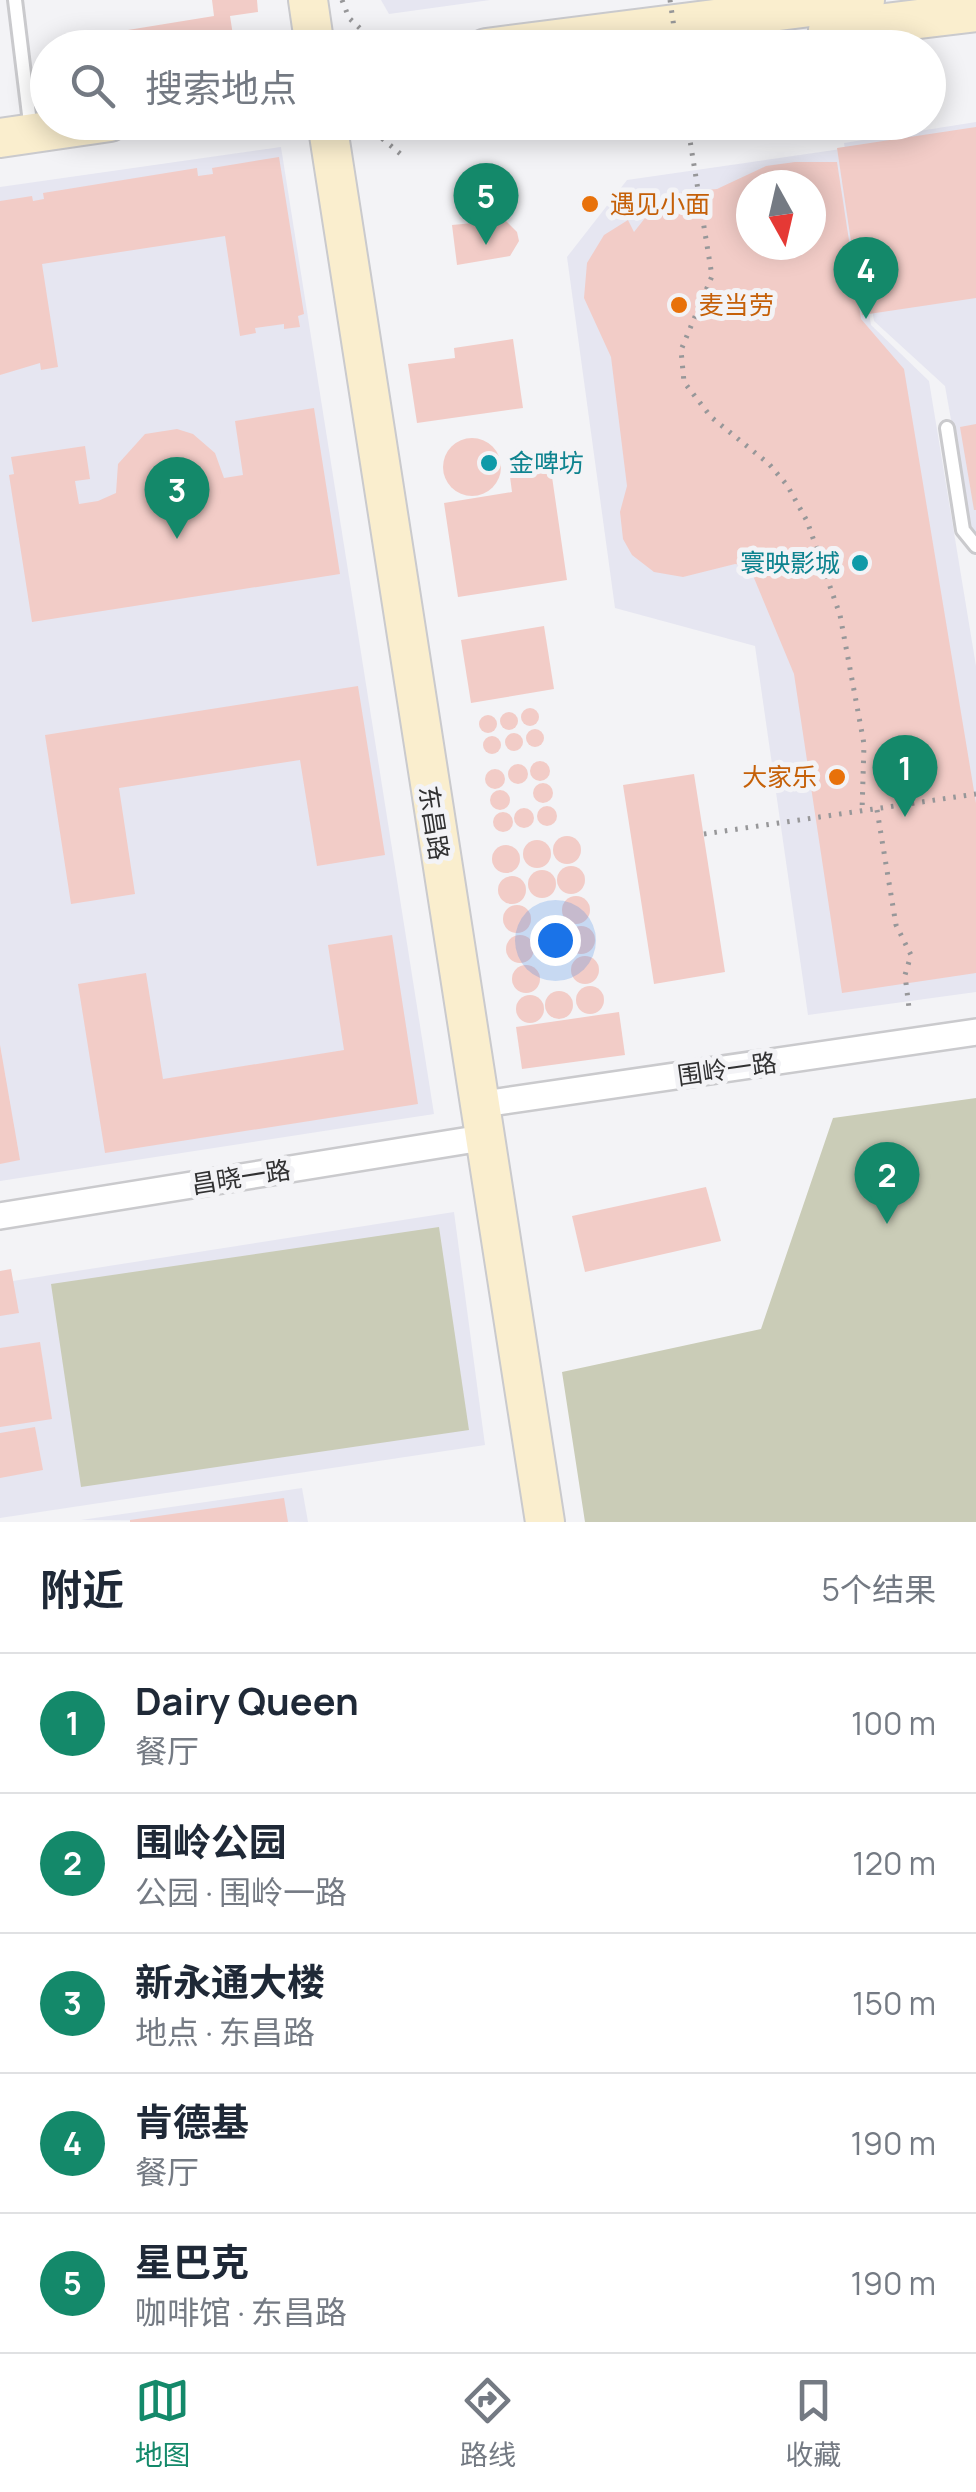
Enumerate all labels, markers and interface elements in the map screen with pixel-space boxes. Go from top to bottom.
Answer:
search box [30,30,946,140]
icon: search [65,58,120,113]
text: 搜索地点 [145,61,297,113]
pin: 5 [454,162,518,245]
north arrow [736,170,826,260]
place label: 遇见小面 [610,186,710,221]
marker: 遇见小面 [579,193,601,215]
pin: 4 [834,236,898,319]
place label: 麦当劳 [699,287,774,322]
marker: 麦当劳 [668,294,690,316]
place label: 金啤坊 [509,445,584,480]
marker: 金啤坊 [478,452,500,474]
pin: 3 [144,456,210,539]
place label: 寰映影城 [740,545,840,580]
marker: 寰映影城 [849,552,871,574]
pin: 1 [872,734,938,817]
place label: 大家乐 [742,759,817,794]
marker: 大家乐 [826,766,848,788]
street label: 东昌路 [411,783,458,863]
your location [530,915,581,966]
street label: 围岭一路 [675,1044,779,1093]
pin: 2 [854,1142,920,1224]
street label: 昌晓一路 [189,1151,293,1202]
text: 附近 [40,1560,124,1618]
text: 5个结果 [822,1567,936,1611]
text: Dairy Queen [135,1674,359,1726]
text: 1 [65,1701,80,1745]
text: 100 m [851,1701,936,1745]
text: 餐厅 [135,1729,199,1773]
text: 围岭公园 [135,1815,287,1867]
text: 2 [63,1841,82,1885]
text: 120 m [852,1841,936,1885]
text: 公园 · 围岭一路 [135,1870,347,1914]
text: 新永通大楼 [135,1955,325,2007]
text: 3 [63,1981,82,2025]
text: 150 m [852,1981,936,2025]
text: 地点 · 东昌路 [135,2010,315,2054]
text: 肯德基 [135,2095,249,2147]
text: 4 [63,2121,82,2165]
text: 190 m [851,2121,936,2165]
text: 餐厅 [135,2150,199,2194]
text: 星巴克 [135,2235,249,2287]
text: 5 [63,2261,82,2305]
text: 190 m [851,2261,936,2305]
text: 咖啡馆 · 东昌路 [135,2290,347,2334]
tab: 地图 [135,2373,191,2473]
tab: 路线 [460,2373,516,2473]
tab: 收藏 [785,2373,841,2473]

